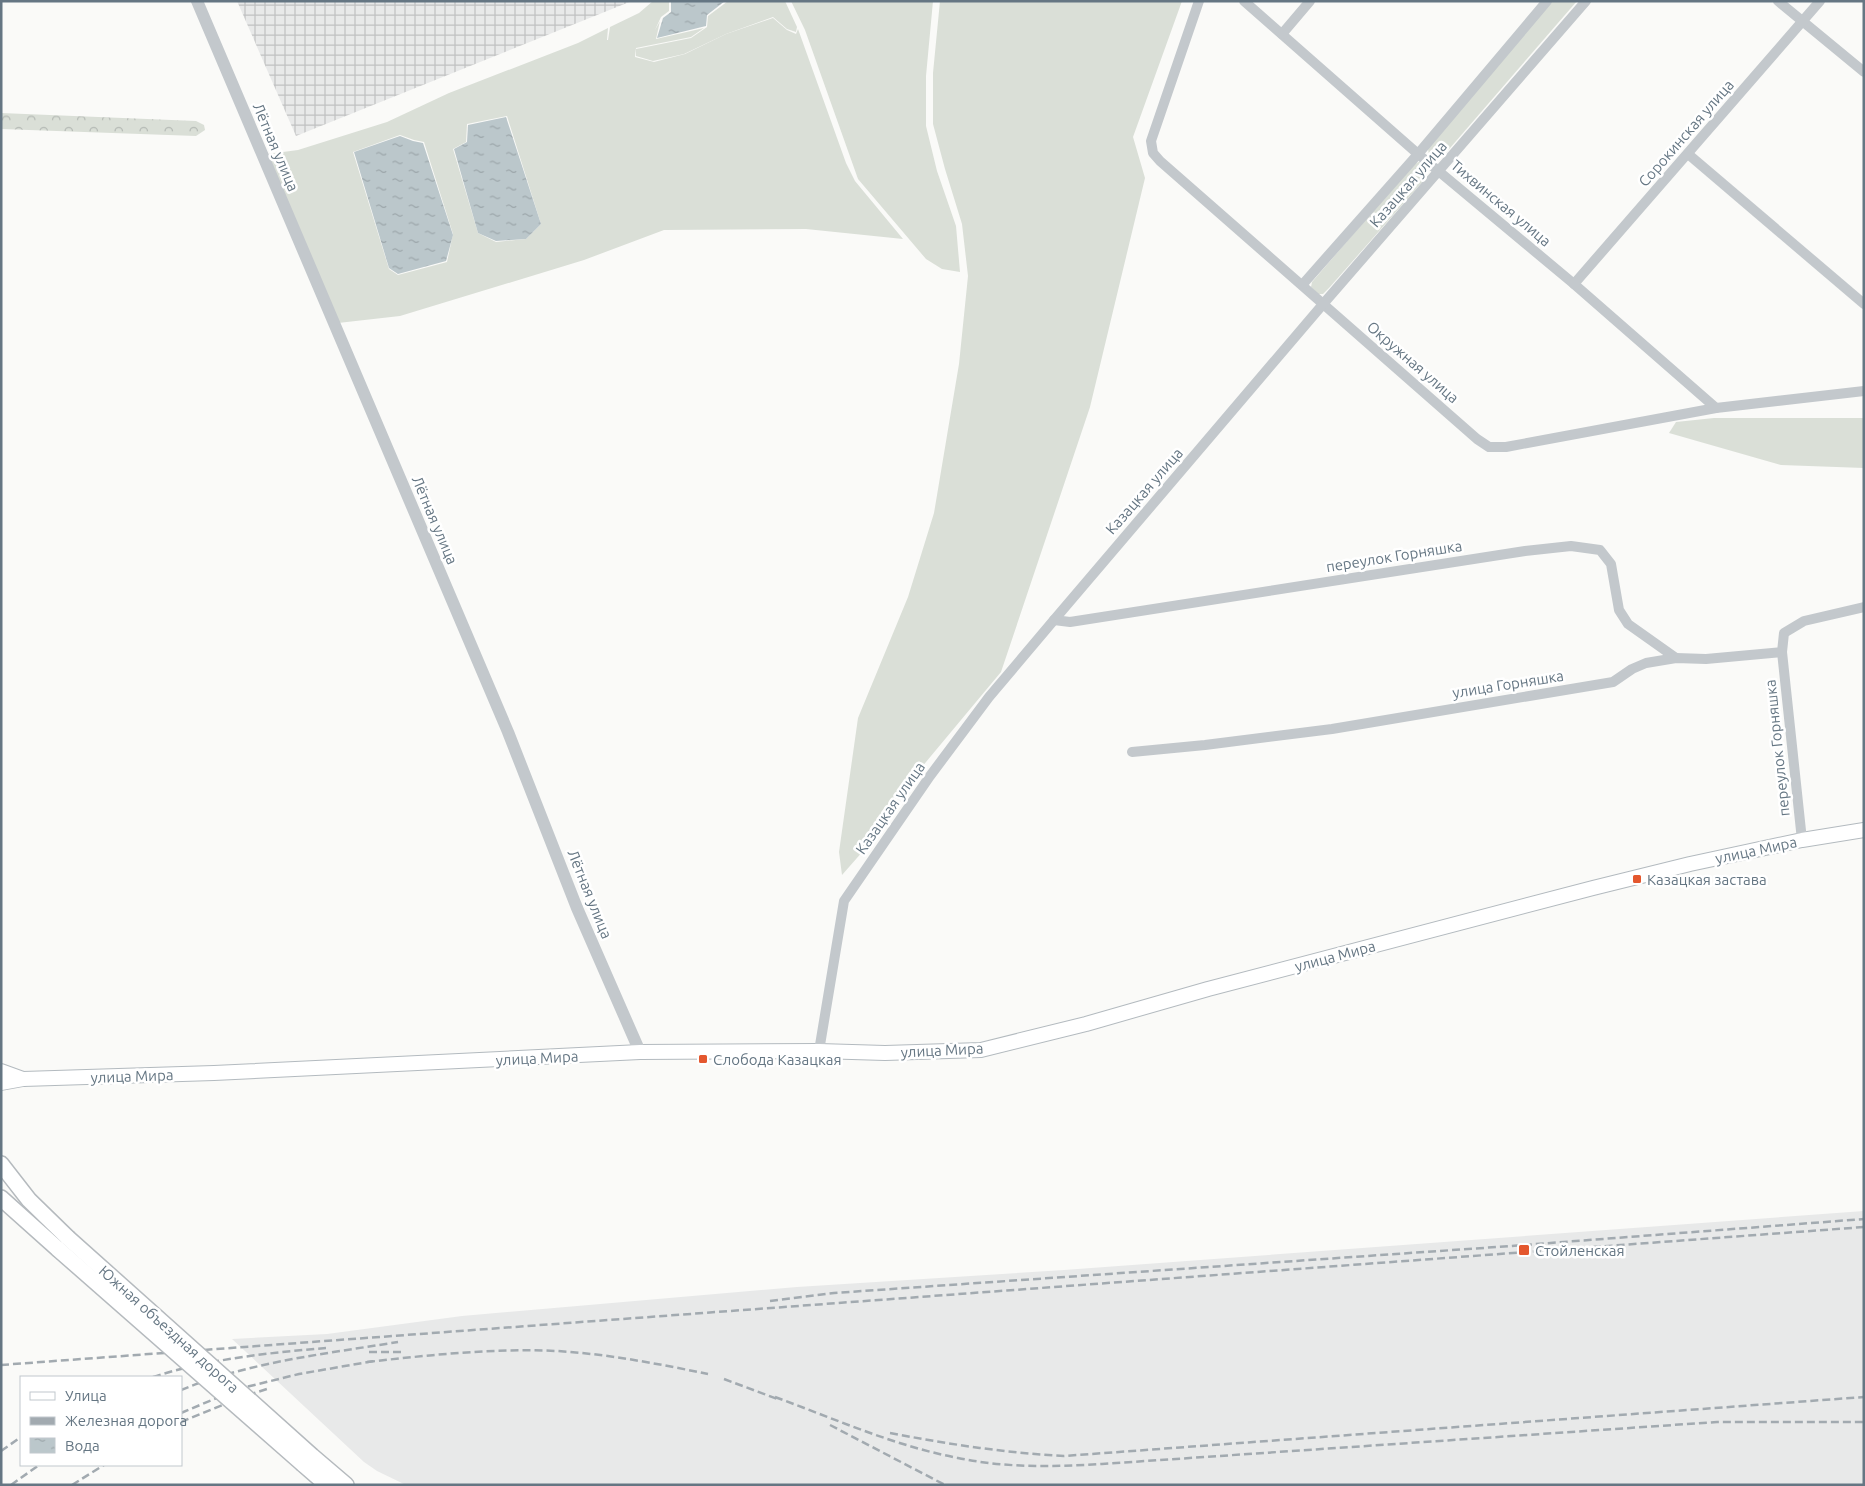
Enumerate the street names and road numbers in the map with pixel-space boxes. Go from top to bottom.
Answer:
street label: Сорокинская улица [1635,76,1737,190]
street label: Лётная улица [250,100,302,194]
street label: Казацкая улица [1366,138,1450,230]
street label: Тихвинская улица [1448,156,1554,250]
street label: Окружная улица [1364,318,1462,406]
street label: Казацкая улица [1102,445,1186,537]
street label: Лётная улица [409,473,461,567]
street label: переулок Горняшка [1325,537,1463,575]
street label: улица Горняшка [1451,667,1565,701]
street label: переулок Горняшка [1761,679,1793,817]
street label: Казацкая улица [852,759,928,857]
street label: улица Мира [1714,833,1798,867]
street label: Лётная улица [564,847,616,941]
street label: улица Мира [1293,937,1377,975]
street label: улица Мира [900,1039,984,1061]
street label: улица Мира [495,1047,579,1069]
street label: улица Мира [90,1066,174,1086]
street label: Южная объездная дорога [96,1262,242,1396]

